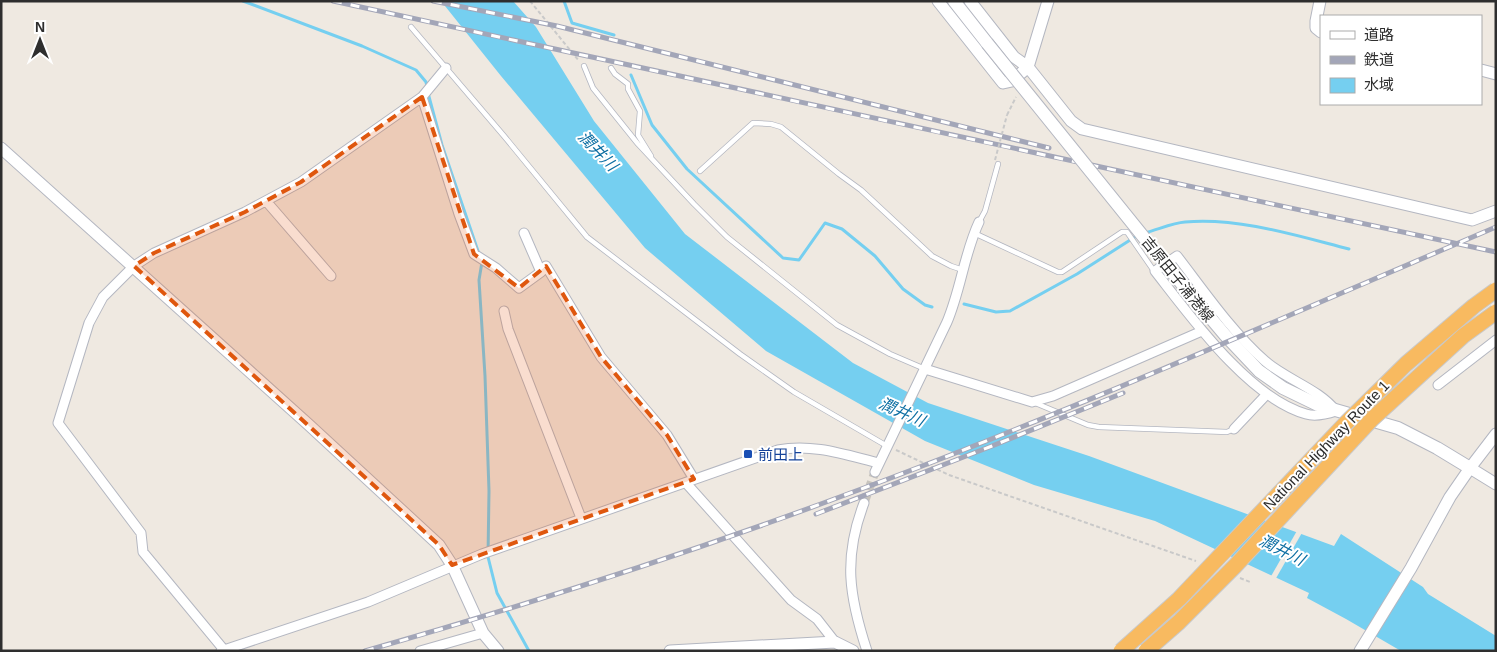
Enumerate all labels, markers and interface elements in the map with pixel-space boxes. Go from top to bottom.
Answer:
north arrow [15,15,65,65]
legend [1320,15,1482,105]
text: N [35,19,45,35]
text: 道路 [1364,26,1394,43]
text: 鉄道 [1364,51,1394,68]
text: 水域 [1364,76,1394,93]
water label: 潤井川 [575,128,622,176]
street label: 吉原田子浦港線 [1138,233,1218,325]
street label: National Highway Route 1 [1260,377,1392,513]
water label: 潤井川 [877,394,929,430]
place label: 前田上 [758,446,803,463]
marker: 前田上 [742,448,754,460]
water label: 潤井川 [1257,532,1309,569]

